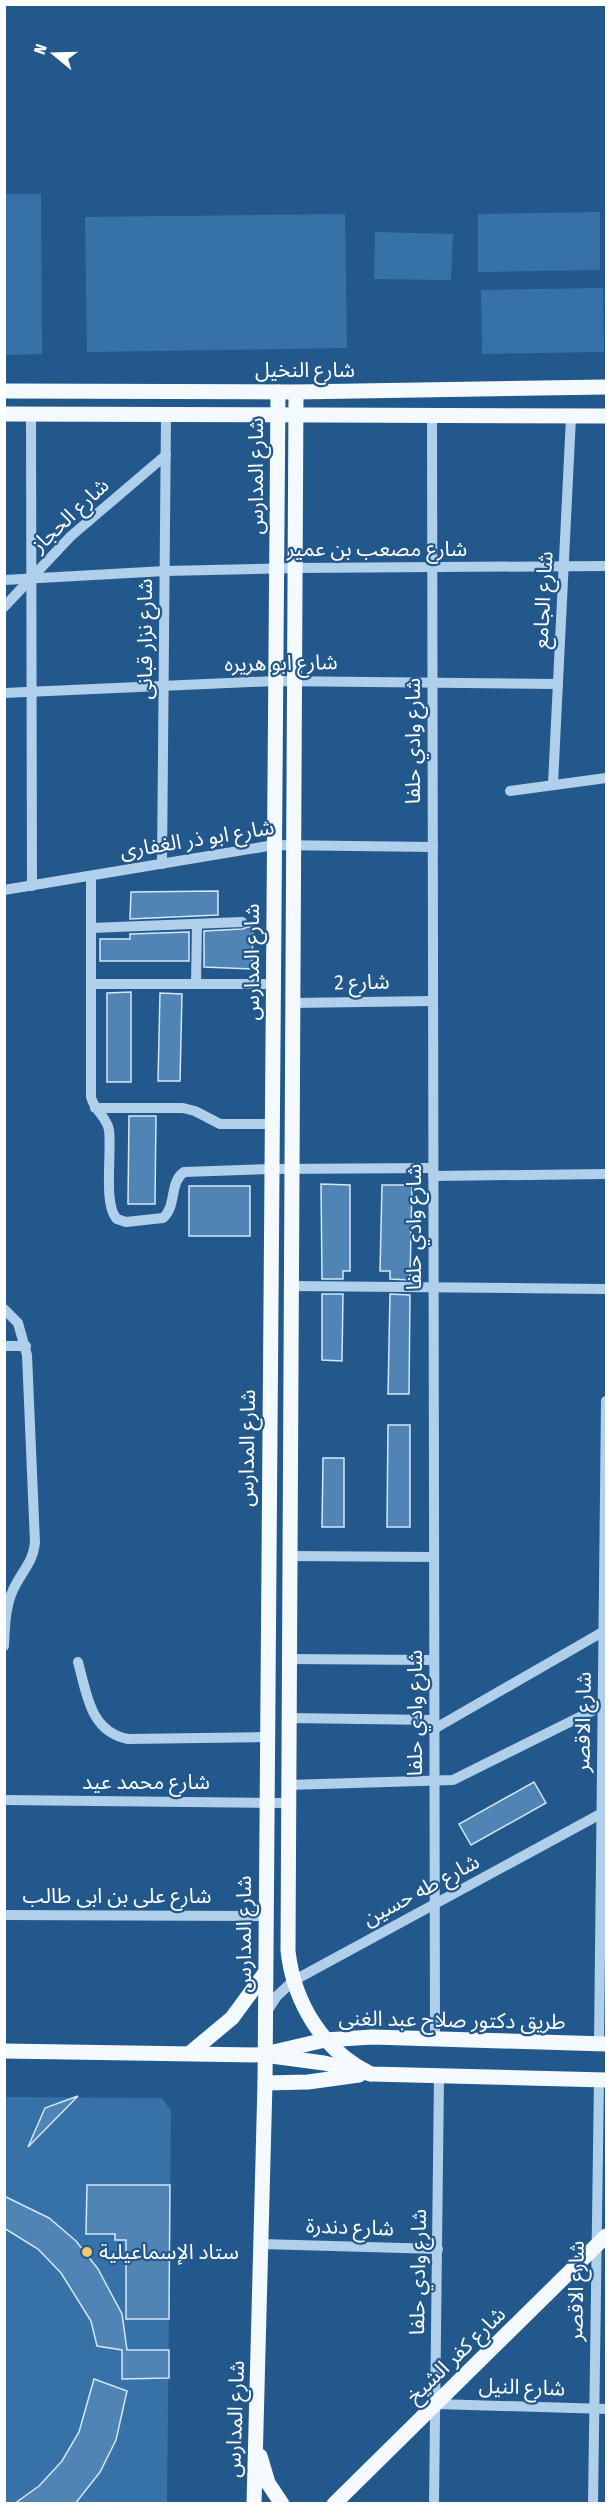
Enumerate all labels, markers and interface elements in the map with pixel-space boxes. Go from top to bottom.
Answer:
north arrow [24,24,84,84]
text: N [30,42,51,57]
street label: شارع النخيل [255,357,355,385]
street label: شارع المدارس [243,417,271,535]
street label: شارع الحجاز [25,472,116,560]
street label: شارع مصعب بن عمير [286,536,467,564]
street label: شارع الجامع [527,550,561,650]
street label: شارع نزار قبانى [132,579,160,699]
street label: شارع ابو هريره [224,649,338,679]
street label: شارع وادي حلفا [400,678,429,804]
street label: شارع ابو ذر الغفارى [118,814,276,866]
street label: شارع المدارس [239,903,267,1021]
street label: شارع 2 [334,969,390,997]
street label: شارع وادي حلفا [401,1164,430,1290]
street label: شارع المدارس [233,1389,263,1507]
street label: شارع وادي حلفا [402,1650,431,1776]
street label: شارع الاقصر [569,1671,599,1774]
street label: شارع محمد عيد [82,1769,210,1797]
street label: شارع طه حسين [358,1848,485,1933]
street label: شارع المدارس [231,1875,259,1993]
street label: شارع على بن ابى طالب [23,1883,211,1911]
street label: طريق دكتور صلاح عبد الغنى [338,2005,566,2037]
street label: شارع وادي حلفا [404,2209,435,2335]
street label: شارع دندرة [305,2212,394,2244]
place label: ستاد الإسماعيلية [99,2239,239,2265]
street label: شارع الاقصر [562,2240,592,2343]
marker: ستاد الإسماعيلية [80,2245,94,2259]
street label: شارع كفر الشيخ [401,2301,512,2410]
street label: شارع المدارس [220,2360,252,2478]
street label: شارع النيل [478,2372,566,2404]

